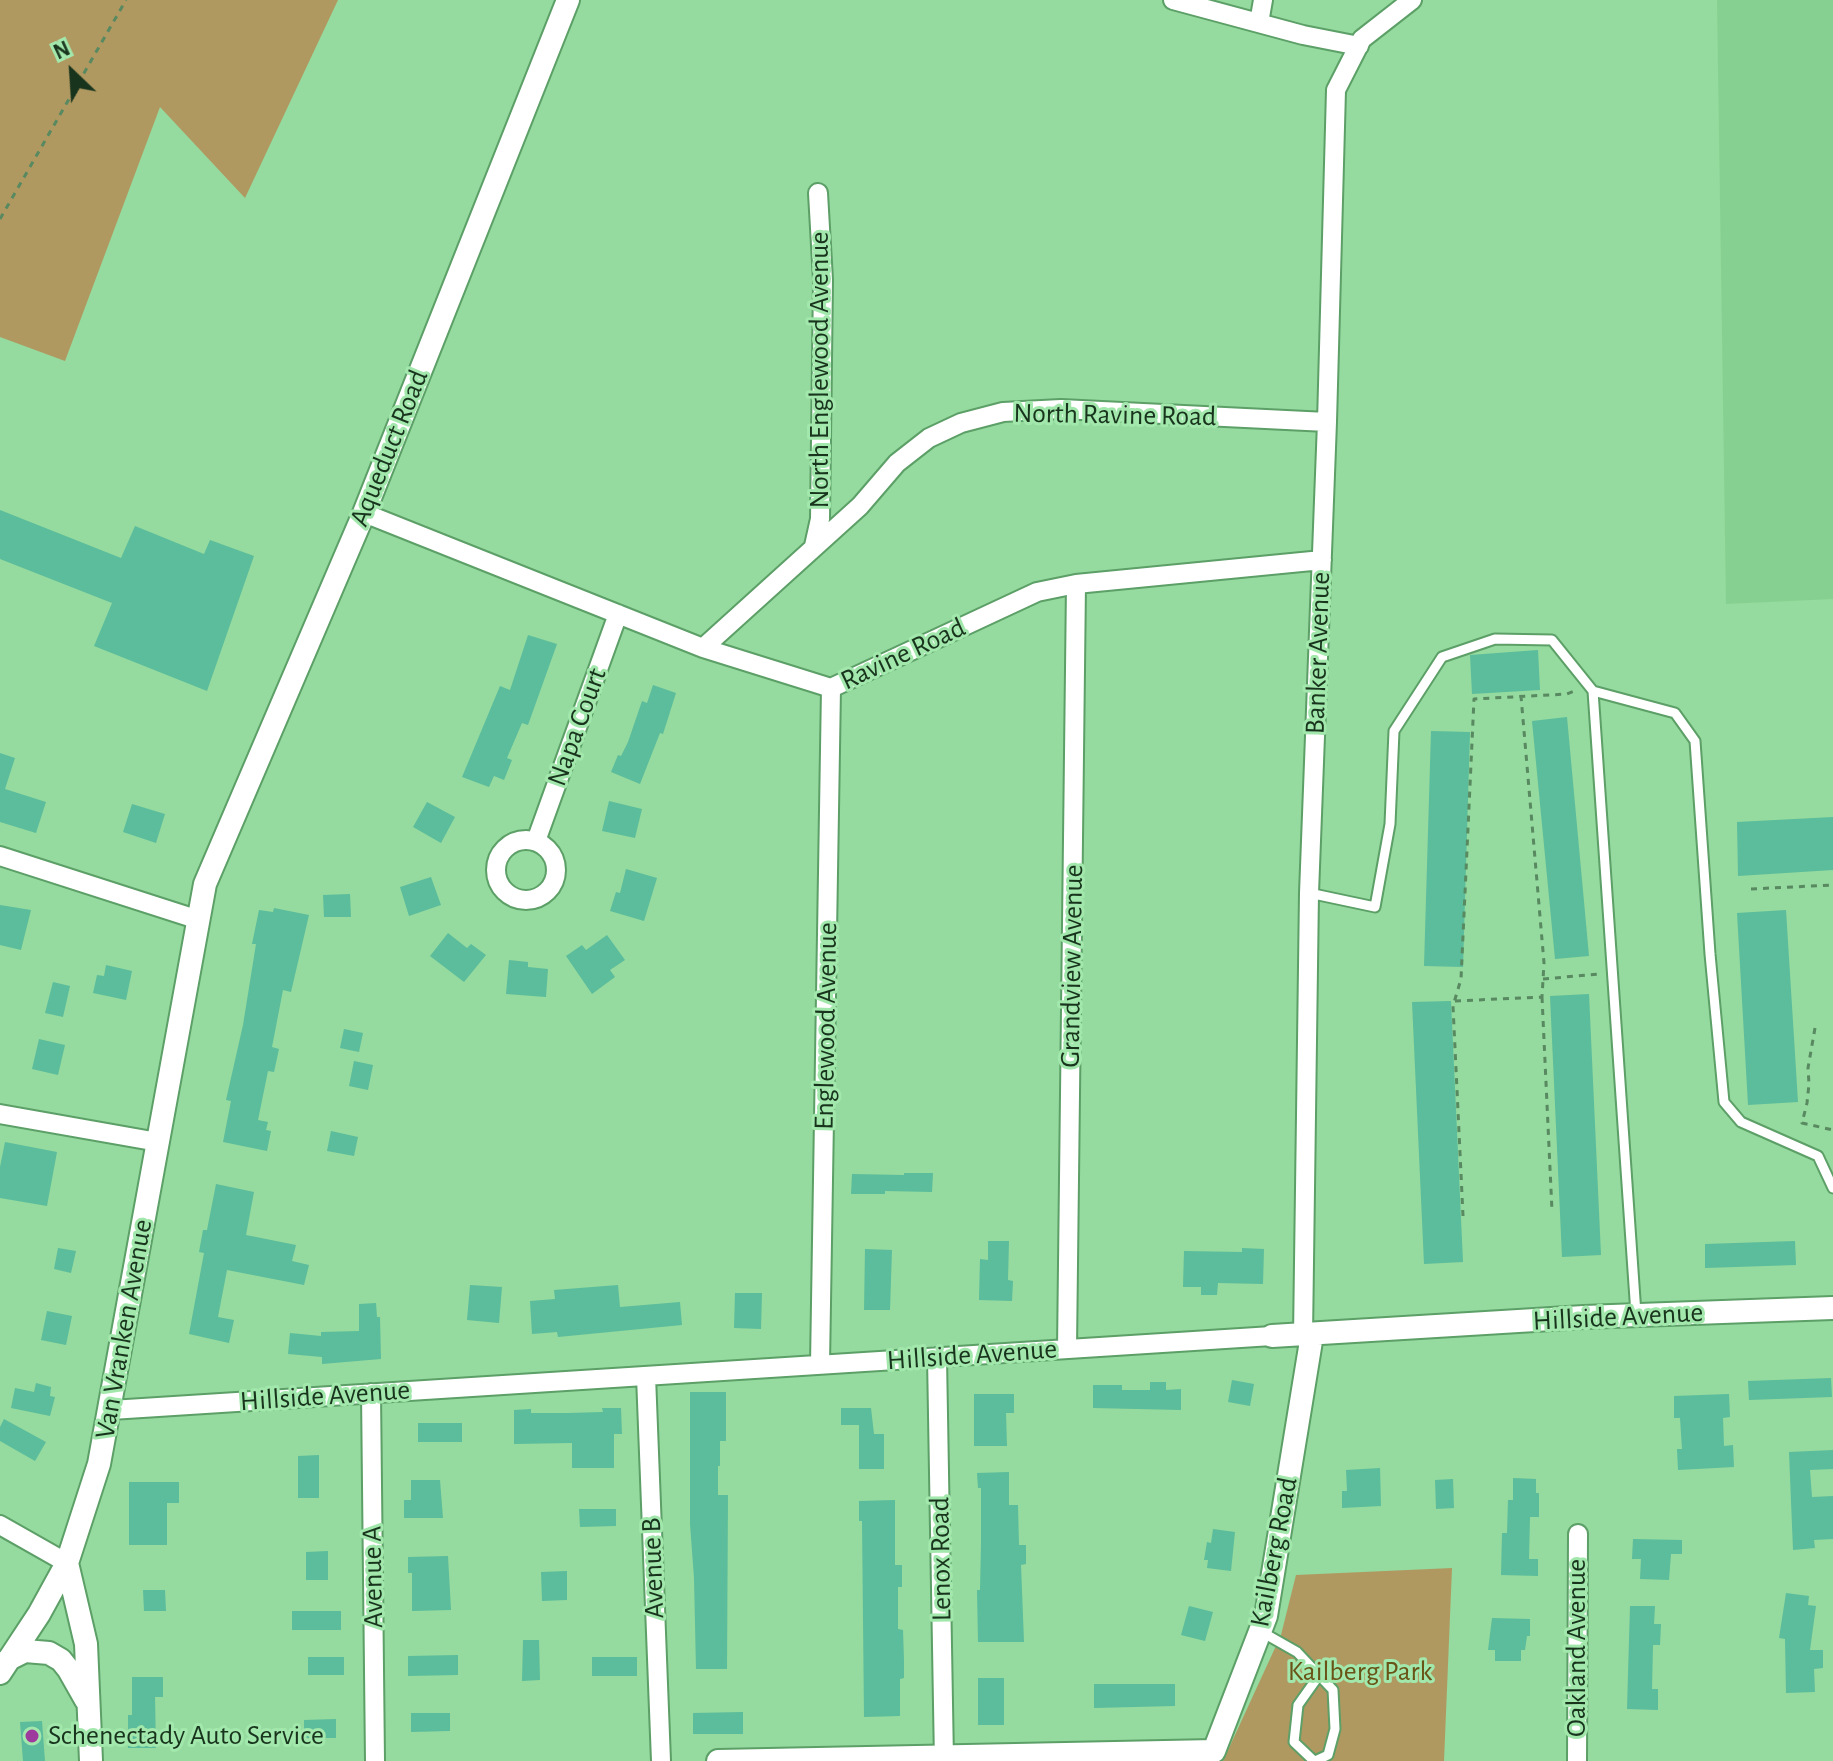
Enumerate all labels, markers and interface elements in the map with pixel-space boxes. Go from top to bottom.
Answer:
north arrow [32,32,112,112]
text: N [50,37,73,63]
street label: North Englewood Avenue [803,231,837,509]
street label: Aqueduct Road [342,365,436,531]
street label: North Ravine Road [1013,396,1217,434]
street label: Banker Avenue [1298,571,1338,735]
street label: Ravine Road [835,610,971,698]
street label: Napa Court [540,663,614,791]
street label: Grandview Avenue [1053,864,1091,1068]
street label: Englewood Avenue [807,922,845,1130]
street label: Van Vranken Avenue [88,1217,160,1441]
street label: Hillside Avenue [1532,1296,1704,1338]
street label: Hillside Avenue [886,1332,1058,1378]
street label: Hillside Avenue [239,1373,411,1419]
street label: Kailberg Road [1243,1474,1305,1630]
street label: Lenox Road [923,1497,959,1621]
street label: Avenue B [634,1517,672,1619]
street label: Avenue A [355,1526,391,1628]
street label: Oakland Avenue [1560,1559,1594,1737]
park label: Kailberg Park [1288,1655,1432,1689]
place label: Schenectady Auto Service [48,1719,324,1753]
marker: Schenectady Auto Service [23,1727,41,1745]

